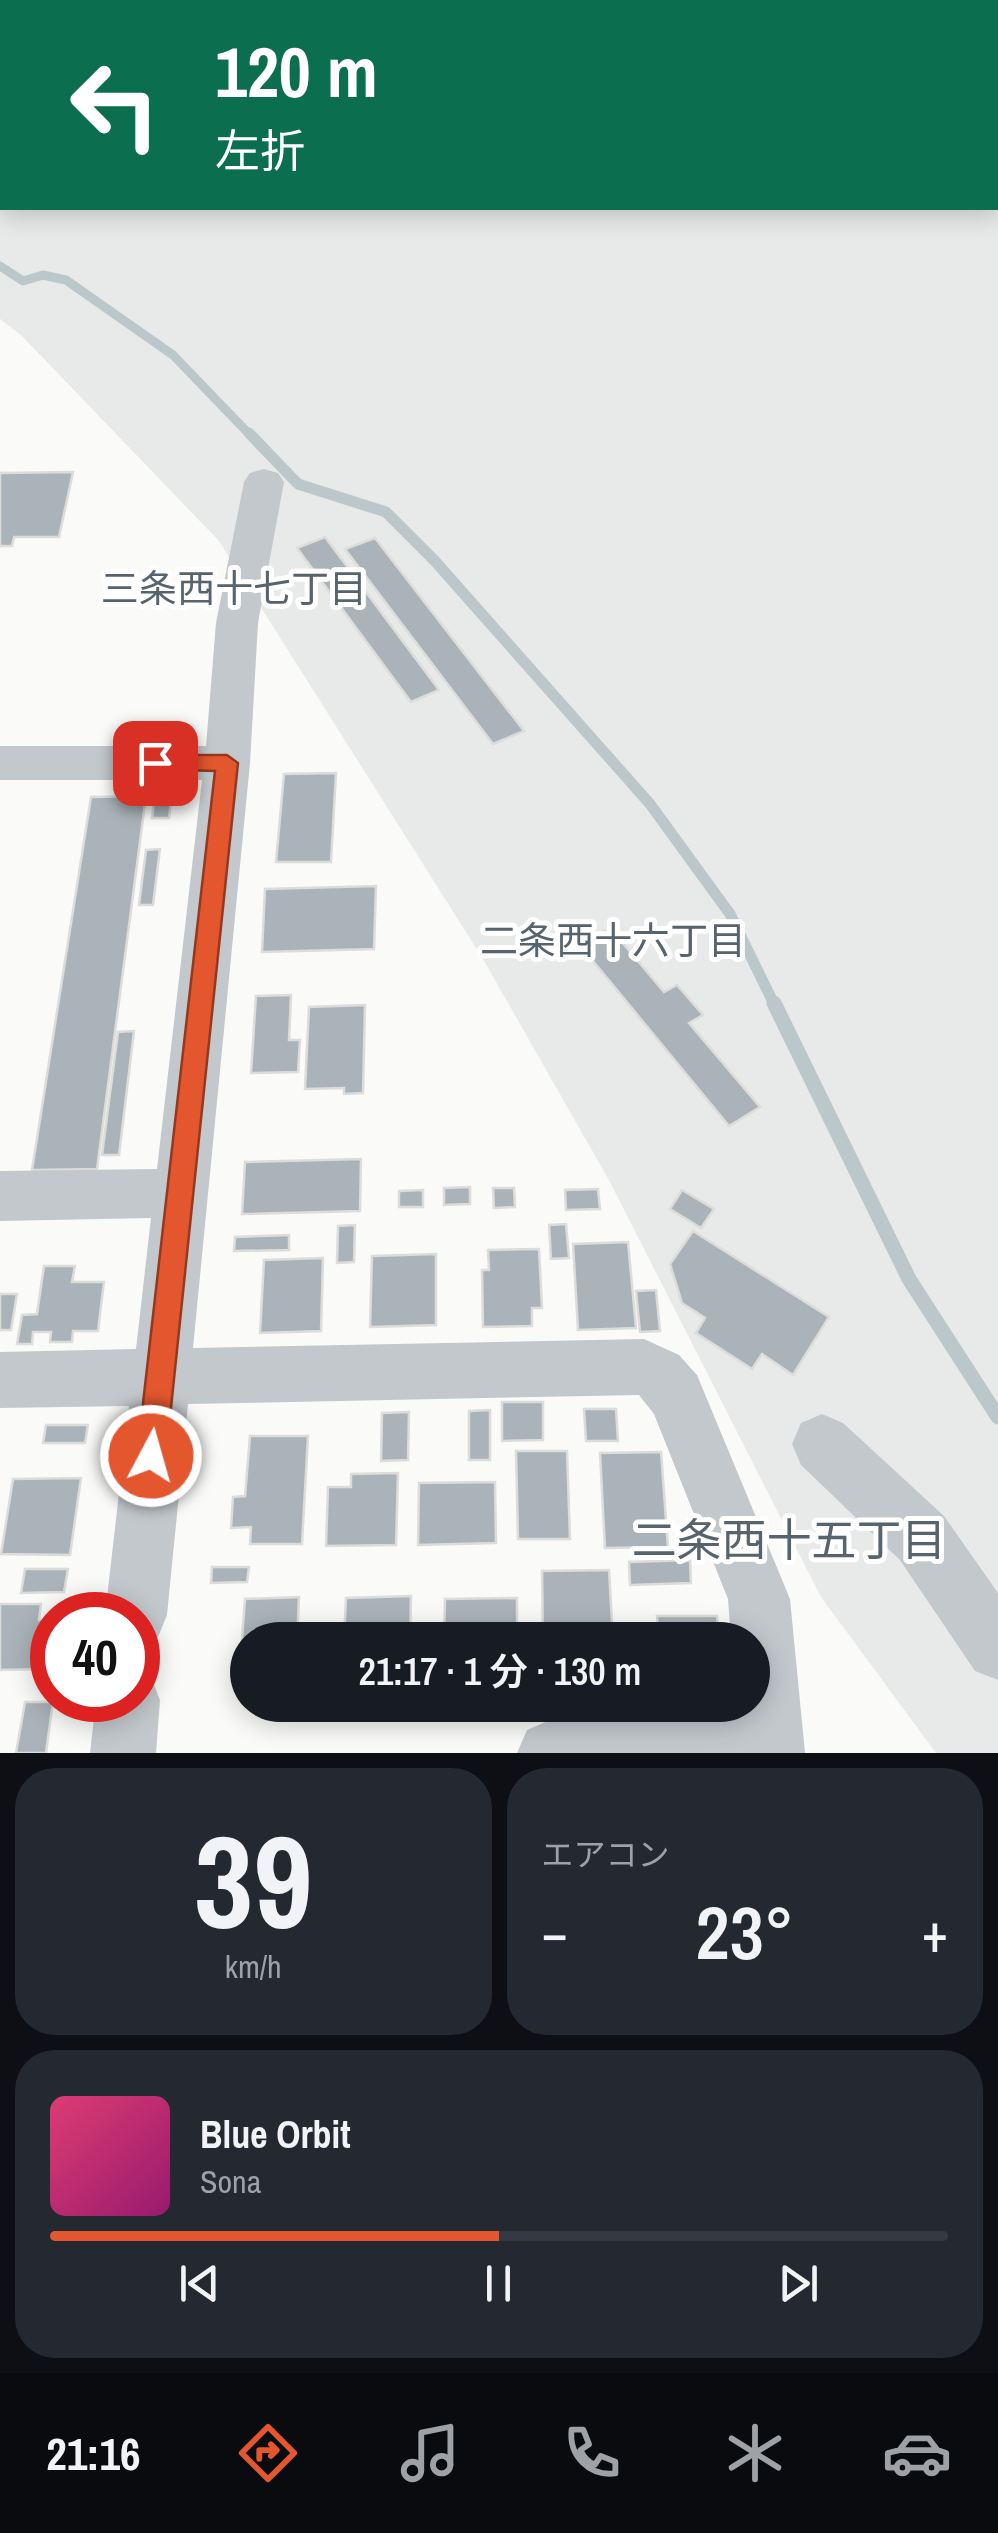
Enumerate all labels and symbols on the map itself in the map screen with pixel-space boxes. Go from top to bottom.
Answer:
district label: 三条西十七丁目 [101,563,367,614]
pin [113,721,198,806]
district label: 二条西十六丁目 [480,915,746,966]
position arrow [99,1404,203,1508]
district label: 二条西十五丁目 [631,1509,947,1570]
speed limit sign: 40 [30,1592,160,1722]

